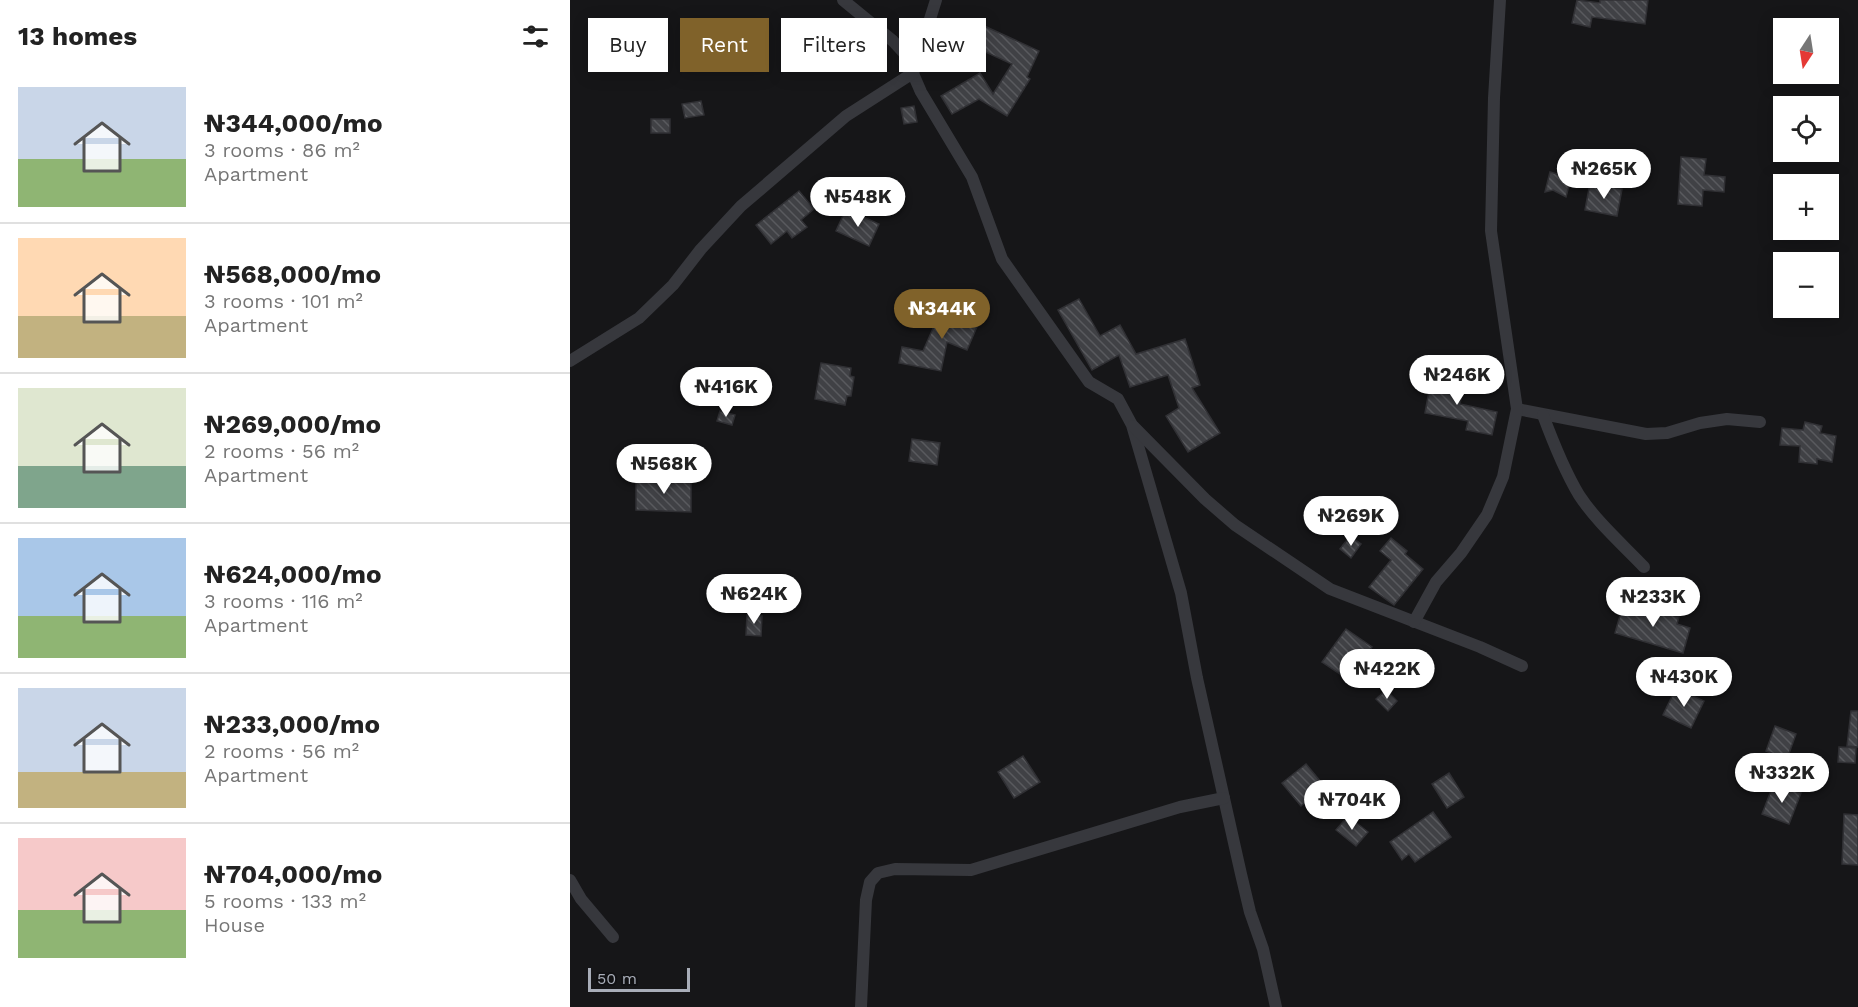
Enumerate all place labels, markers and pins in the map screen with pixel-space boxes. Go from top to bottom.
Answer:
pin: ₦265K [1562,149,1646,200]
pin: ₦548K [816,177,900,228]
pin: ₦344K [900,289,984,340]
pin: ₦246K [1415,355,1499,406]
pin: ₦416K [684,367,768,418]
pin: ₦568K [622,444,706,495]
pin: ₦269K [1309,496,1393,547]
pin: ₦624K [712,574,796,625]
pin: ₦233K [1611,577,1695,628]
pin: ₦422K [1345,649,1429,700]
pin: ₦430K [1642,657,1726,708]
pin: ₦332K [1740,753,1824,804]
pin: ₦704K [1310,780,1394,831]

